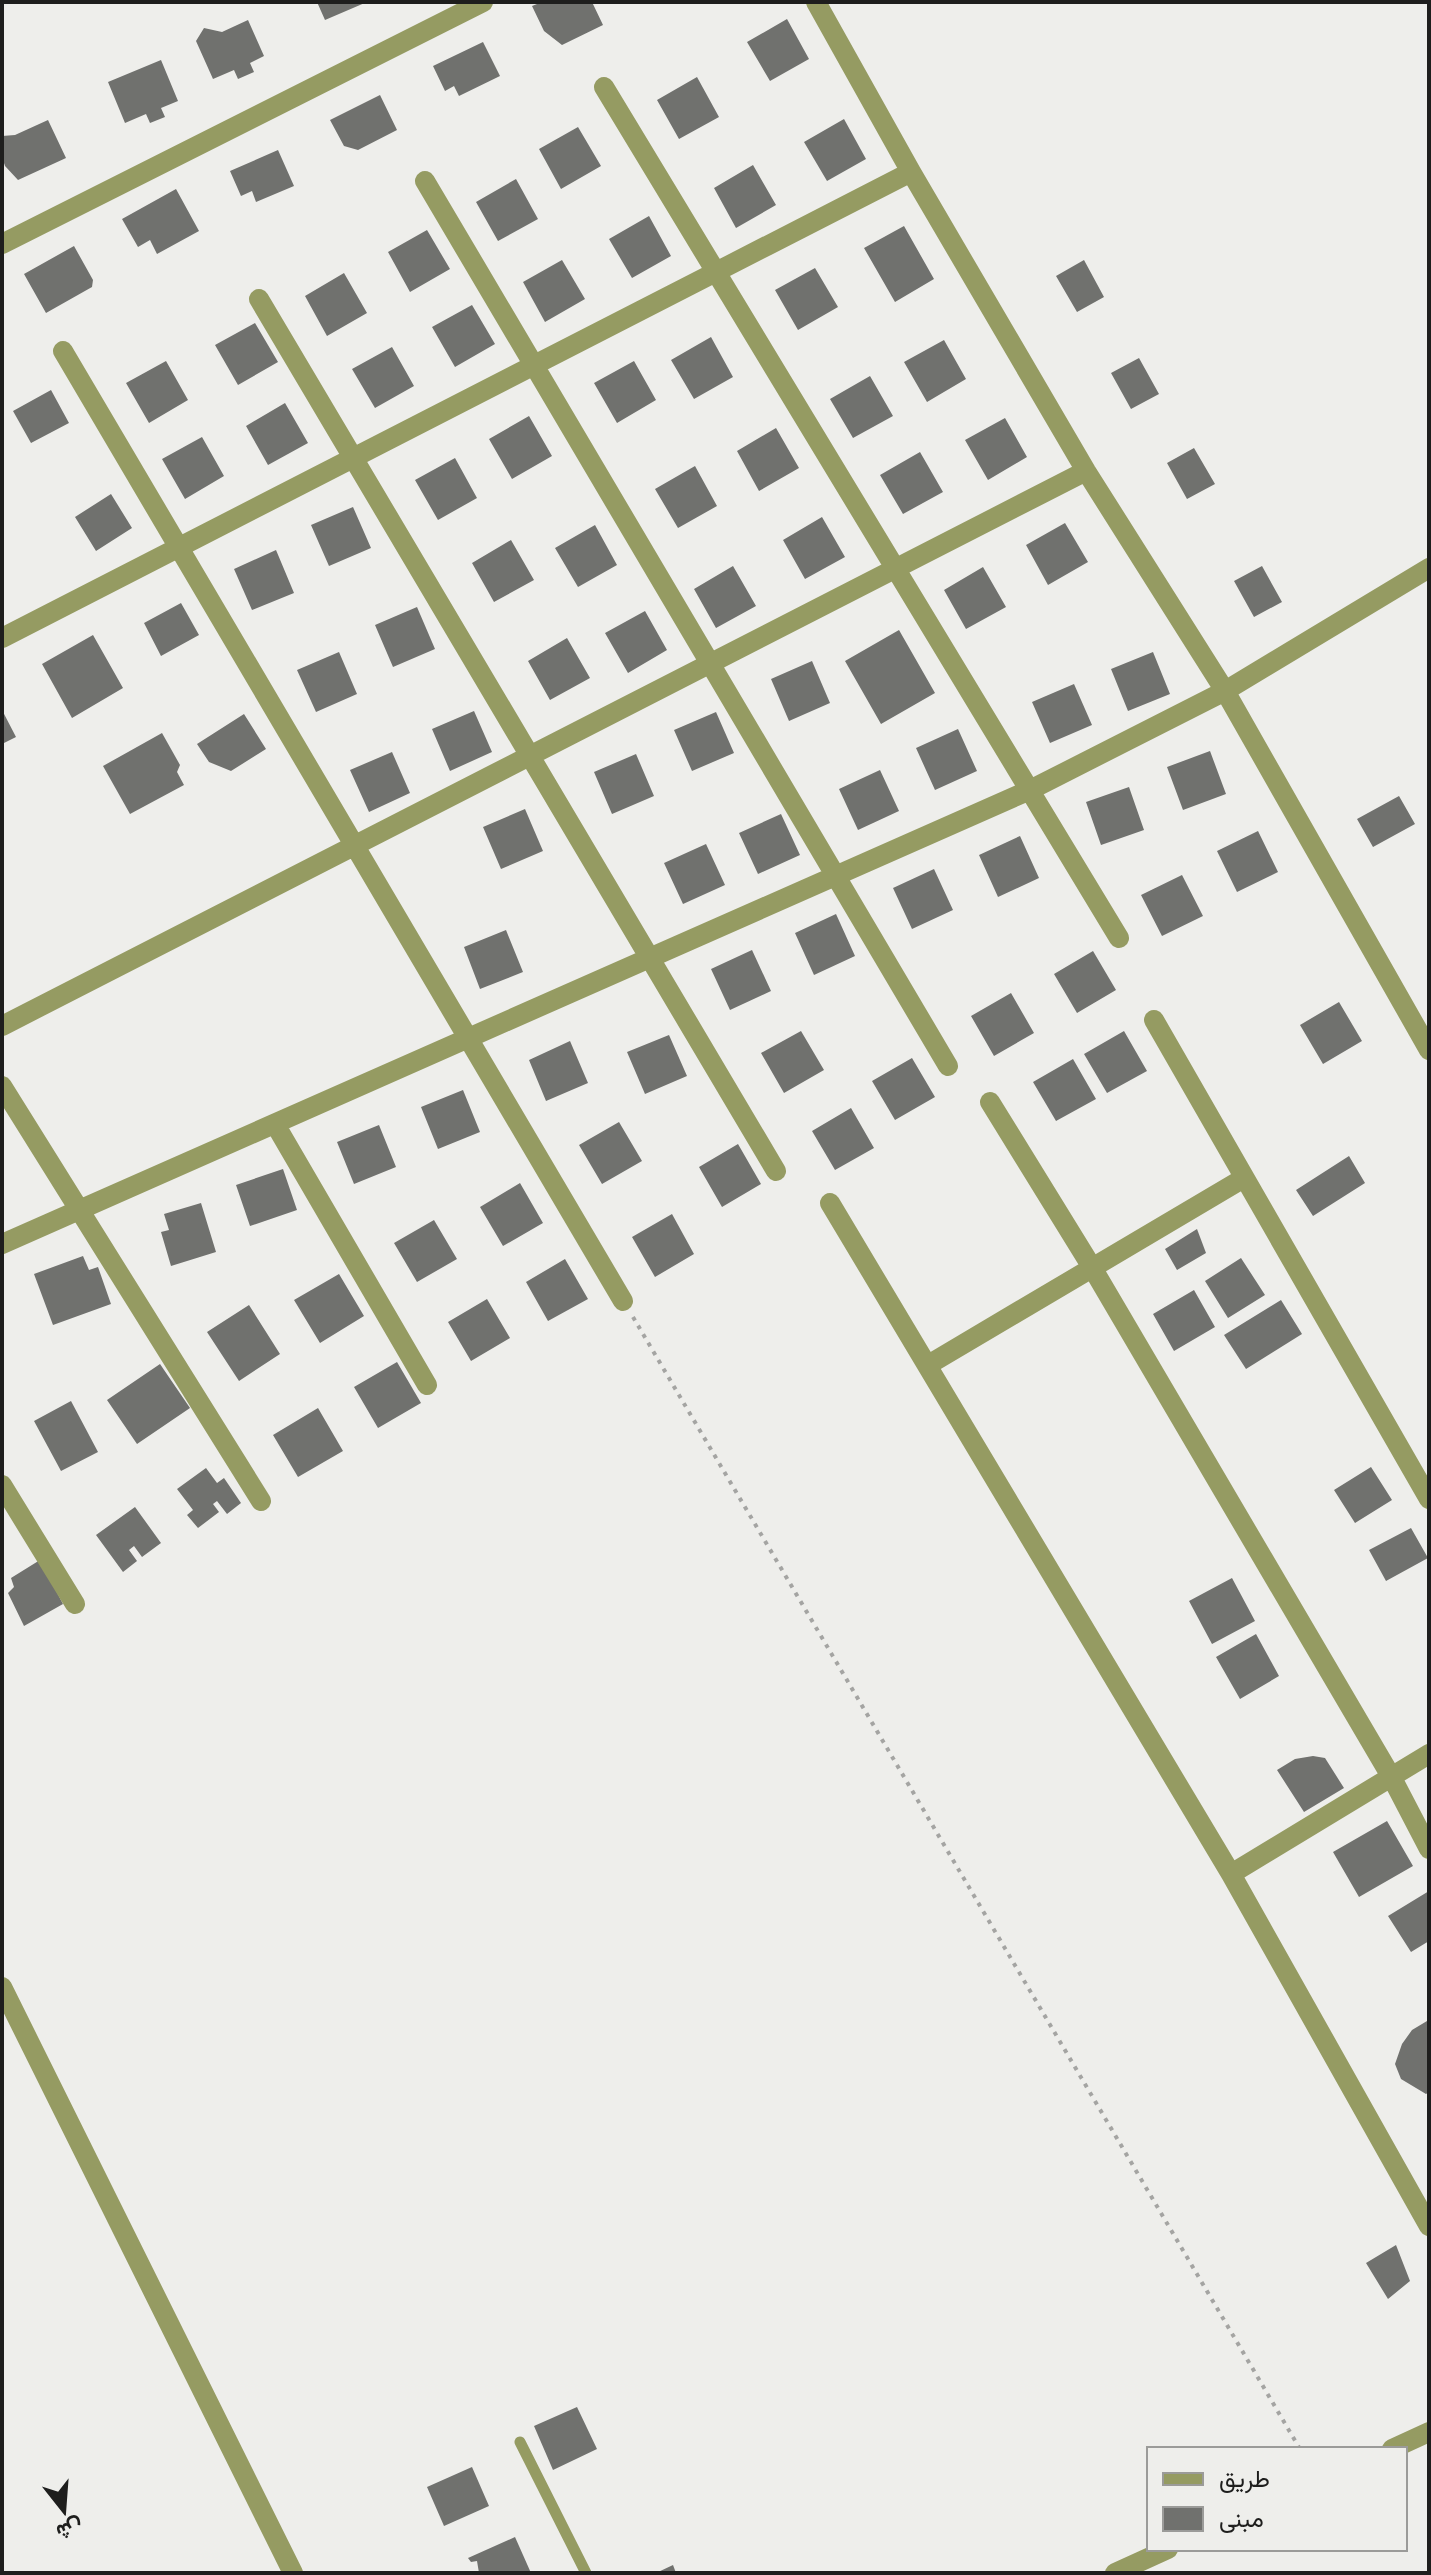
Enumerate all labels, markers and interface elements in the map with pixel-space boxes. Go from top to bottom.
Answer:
legend [1147,2447,1407,2551]
text: طريق [1219,2463,1270,2494]
north arrow [24,2471,104,2551]
text: مبنى [1219,2503,1264,2533]
text: ش [53,2513,87,2547]

